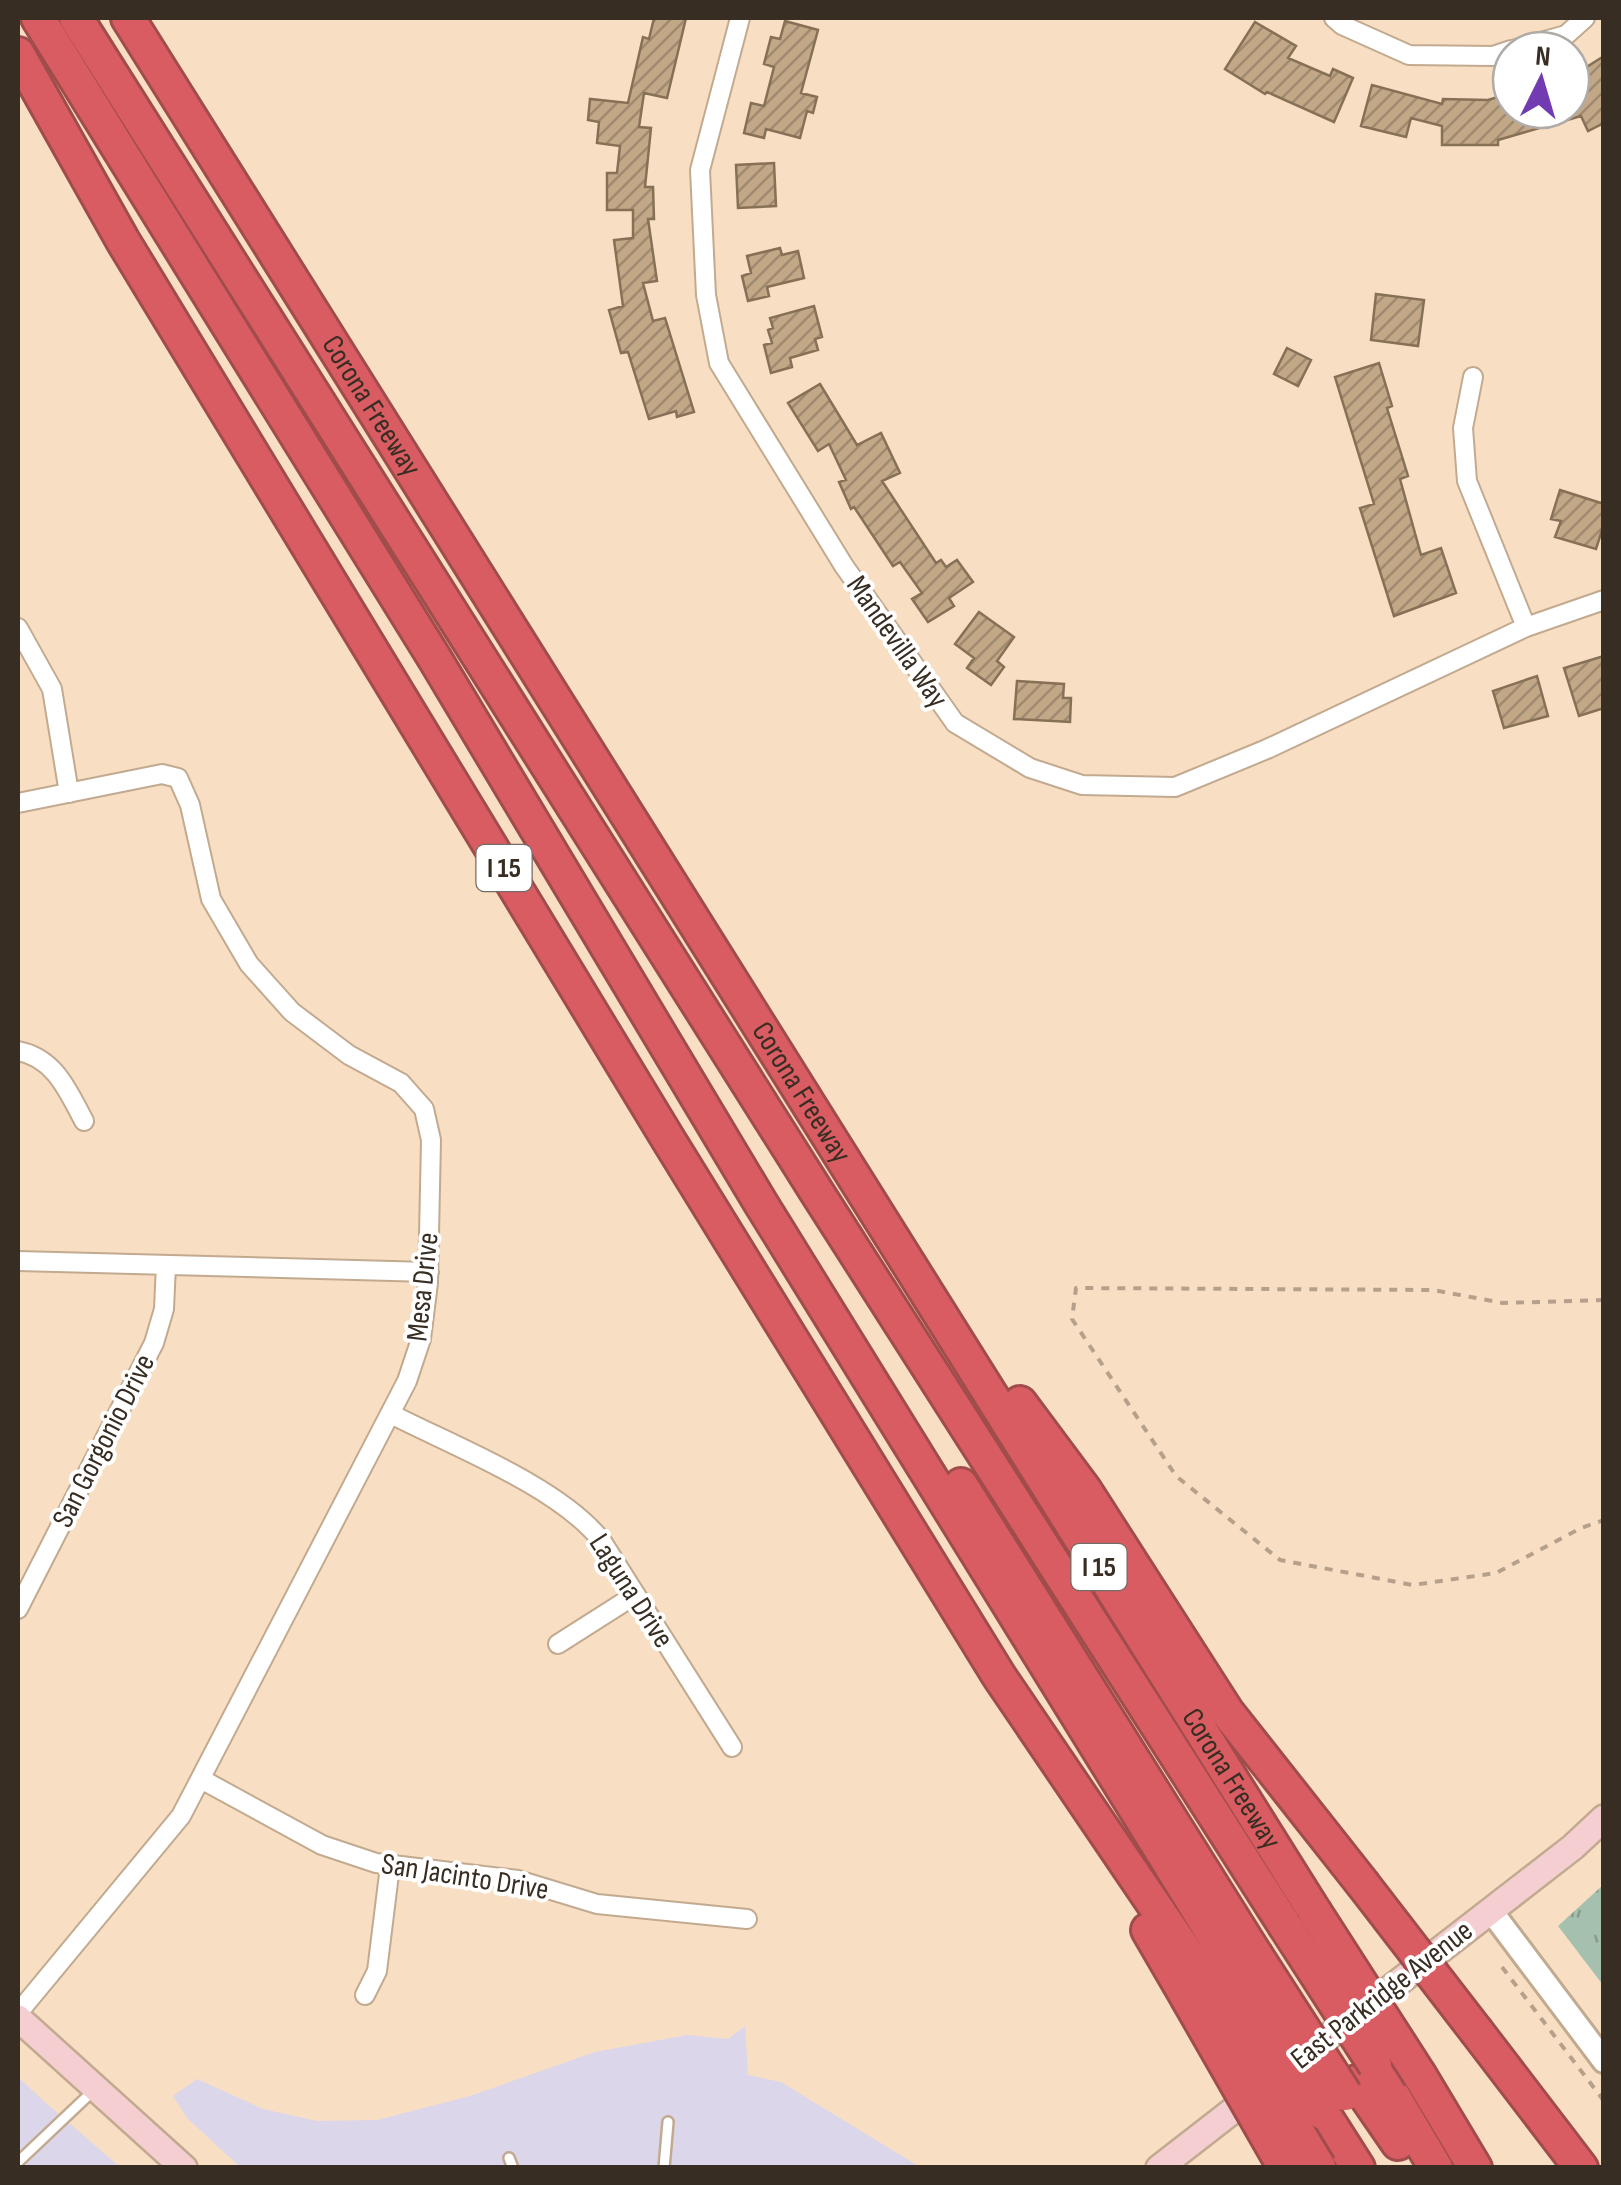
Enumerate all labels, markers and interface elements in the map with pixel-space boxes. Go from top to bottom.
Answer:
north arrow [1491,30,1591,130]
text: N [1534,40,1552,74]
street label: Corona Freeway [314,329,429,484]
street label: Mandevilla Way [838,569,956,715]
road number: I 15 [476,845,532,891]
street label: Corona Freeway [744,1015,859,1170]
street label: Mesa Drive [399,1231,447,1343]
street label: San Gorgonio Drive [45,1348,163,1534]
street label: Laguna Drive [581,1527,681,1655]
road number: I 15 [1072,1544,1126,1590]
street label: Corona Freeway [1174,1702,1289,1856]
street label: San Jacinto Drive [379,1846,551,1908]
street label: East Parkridge Avenue [1284,1913,1480,2077]

